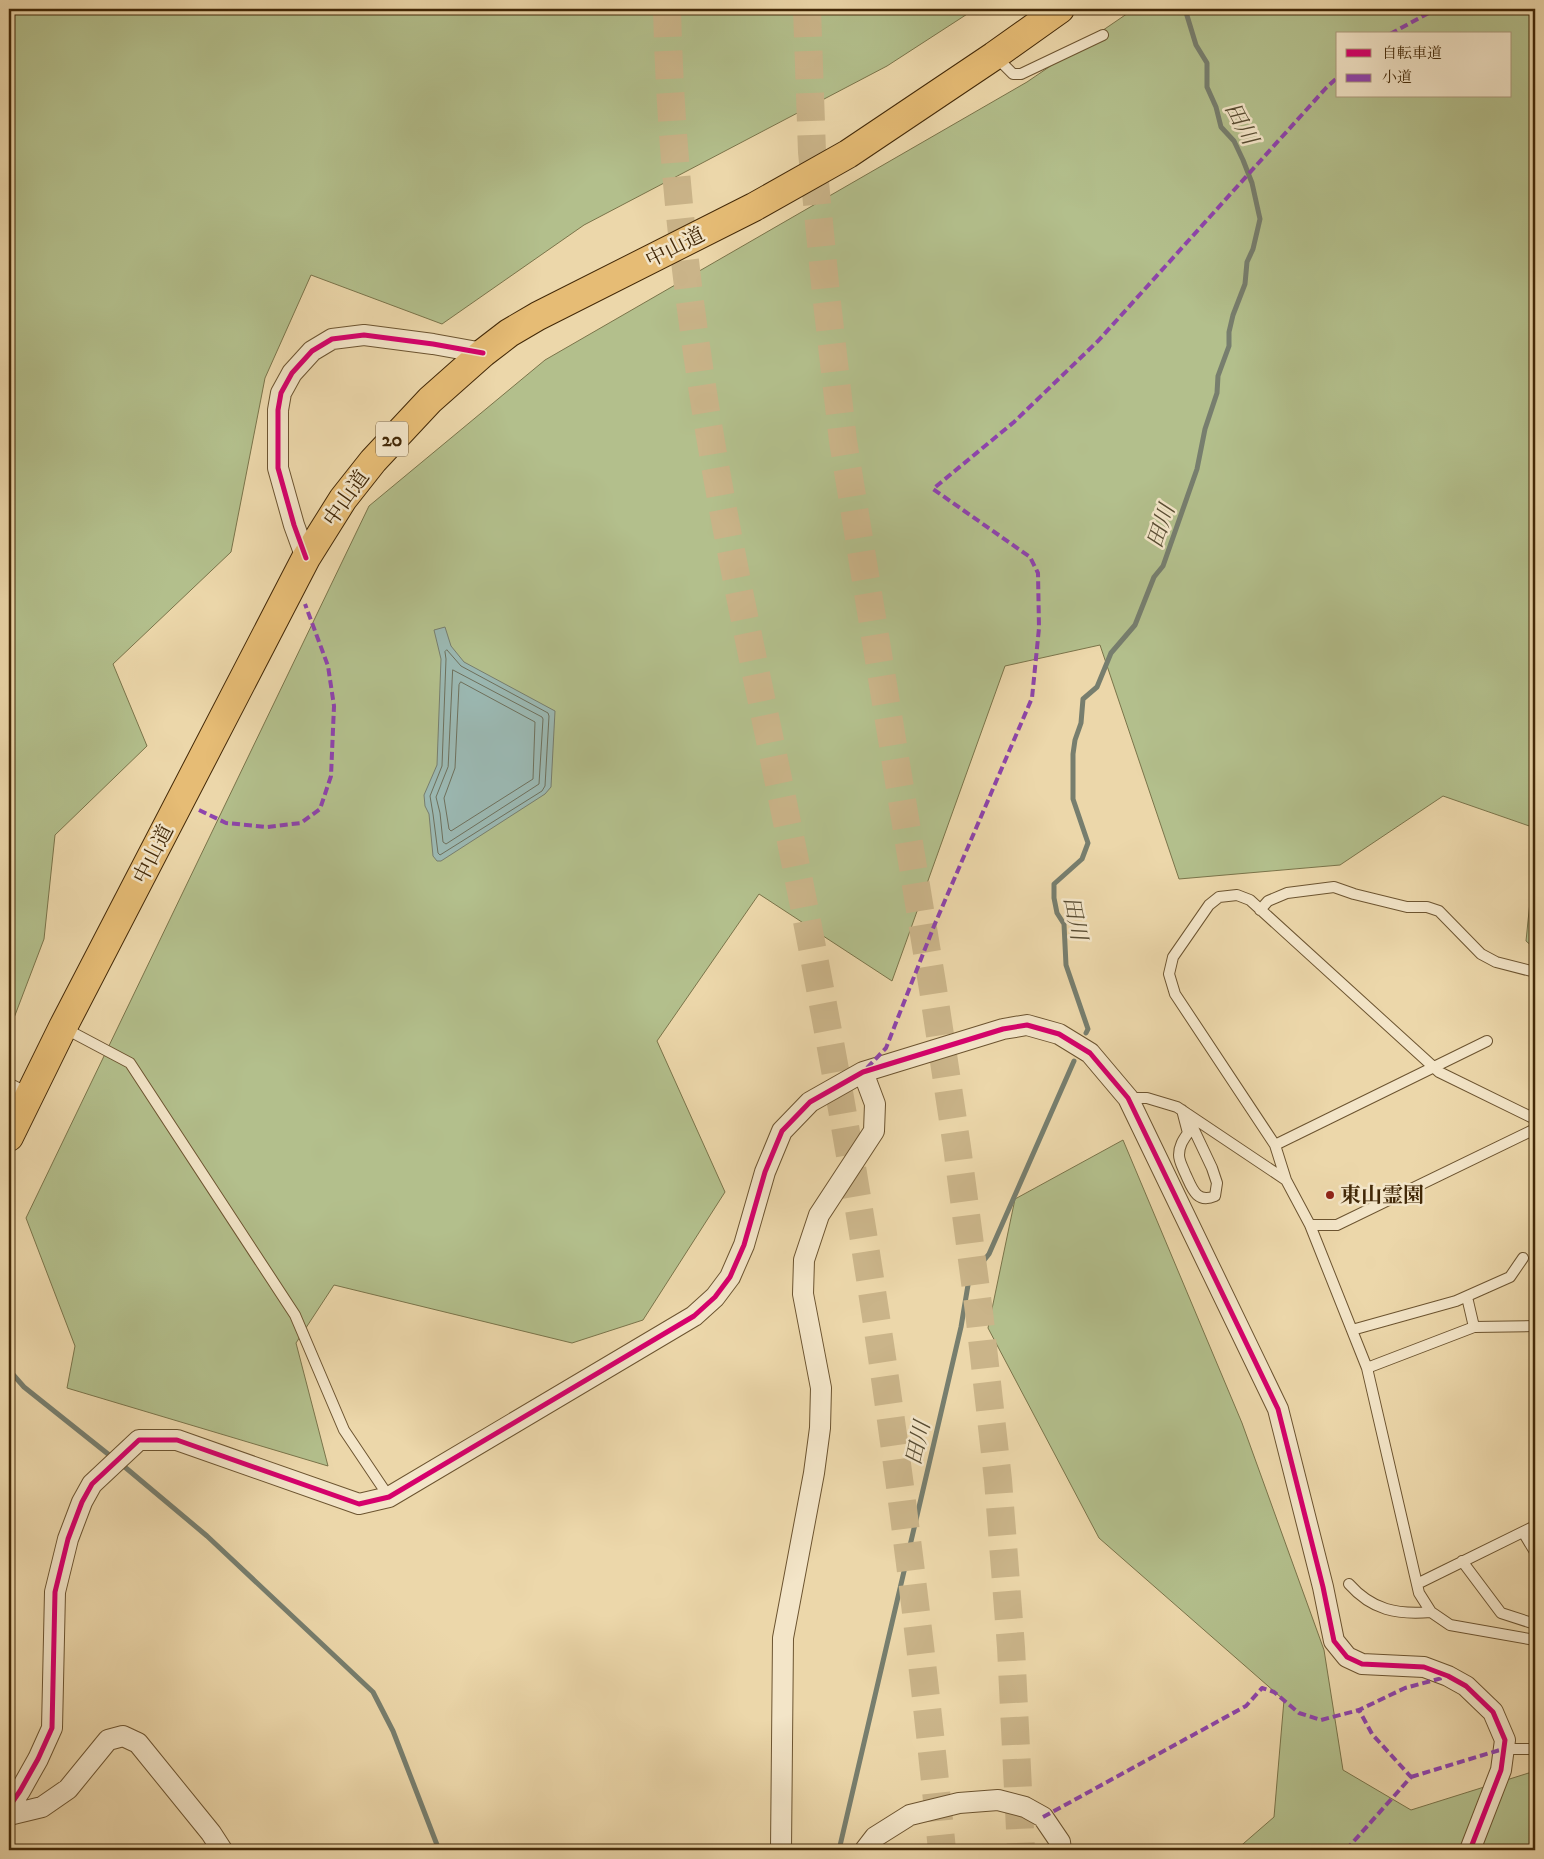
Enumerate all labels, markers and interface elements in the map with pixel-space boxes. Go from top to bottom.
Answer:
legend [1336,32,1512,98]
text: 自転車道 [1382,44,1442,63]
text: 小道 [1382,68,1412,87]
water label: 田川 [1218,98,1264,151]
street label: 中山道 [641,222,709,274]
road number: 20 [376,422,408,456]
street label: 中山道 [318,465,376,532]
water label: 田川 [1141,499,1182,552]
street label: 中山道 [128,820,180,888]
water label: 田川 [1057,894,1092,944]
place label: 東山霊園 [1340,1183,1424,1209]
marker: 東山霊園 [1324,1189,1336,1201]
water label: 田川 [900,1417,937,1468]

